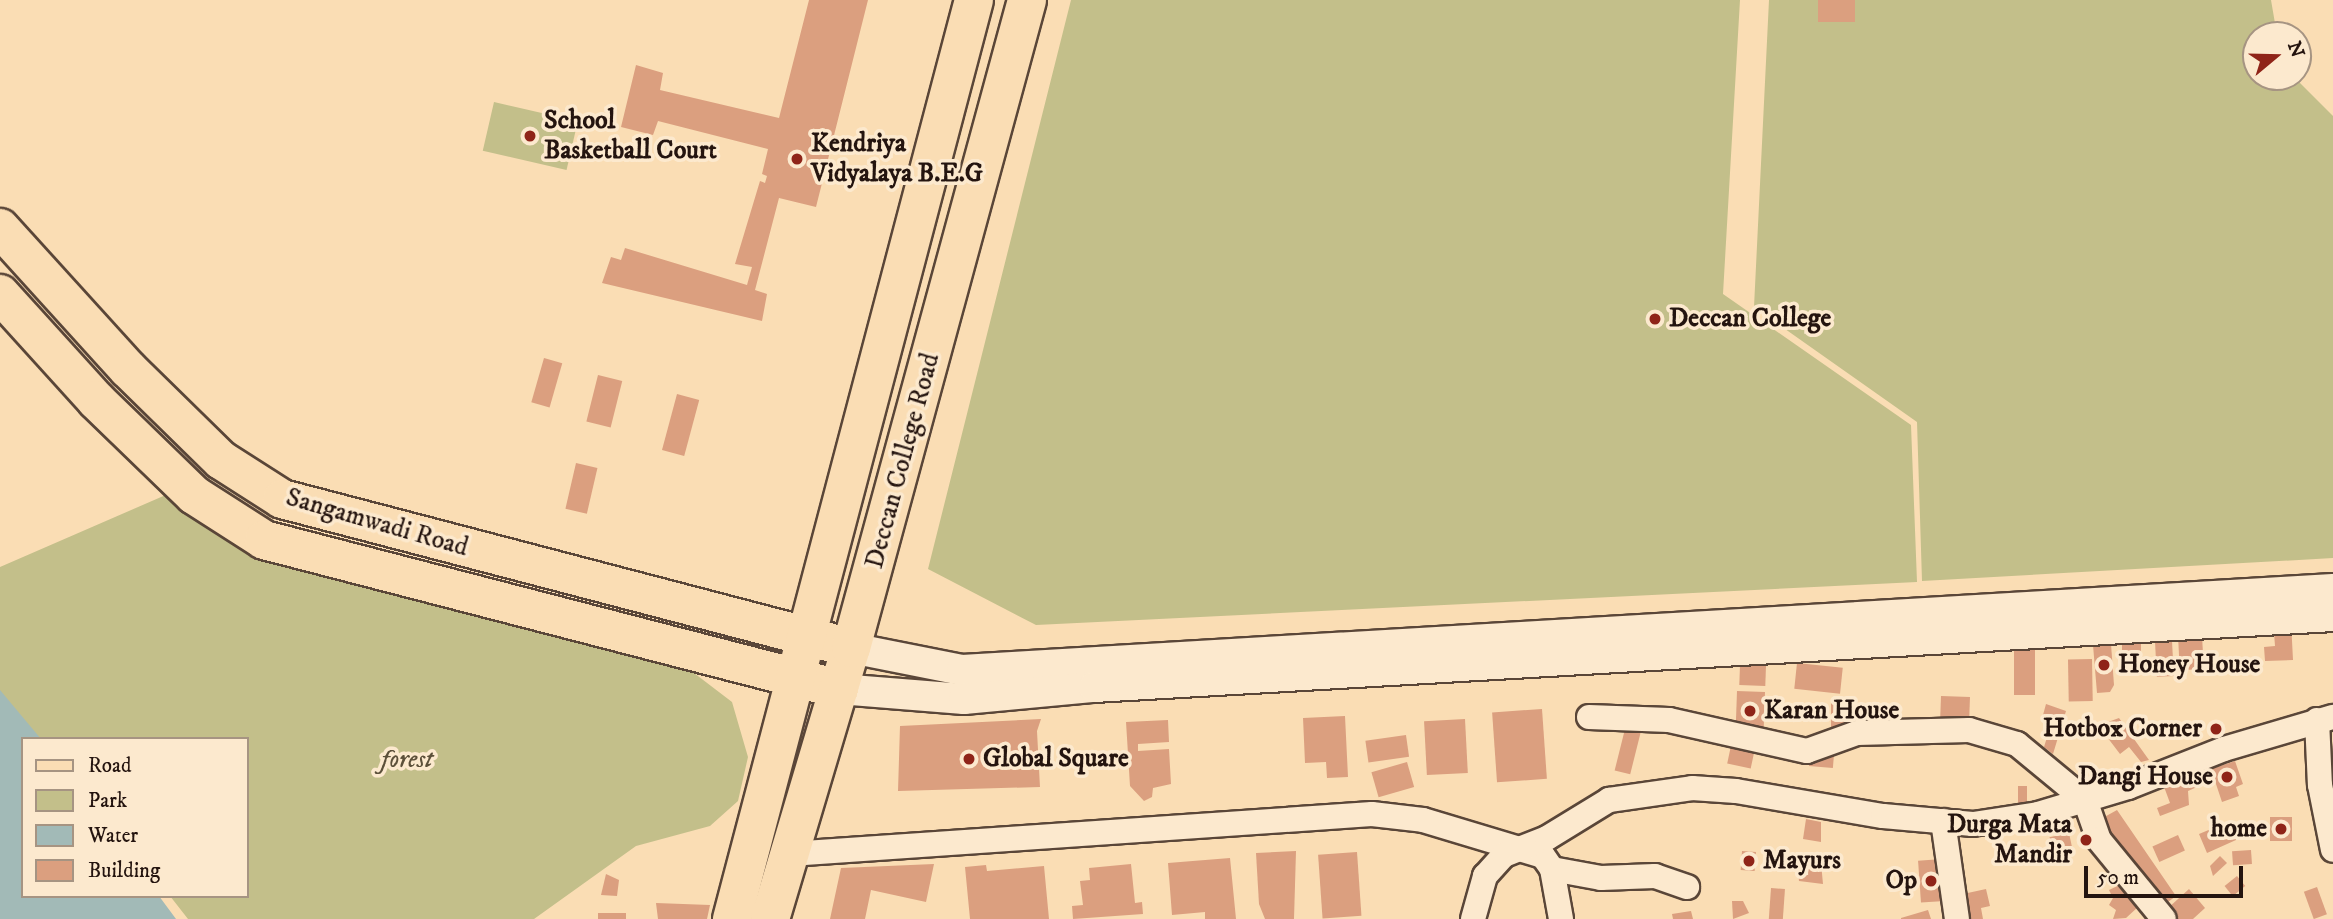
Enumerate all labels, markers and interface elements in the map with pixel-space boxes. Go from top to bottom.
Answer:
north arrow [2242,21,2312,91]
text: N [2282,39,2309,61]
place label: School Basketball Court [544,105,717,166]
marker: School Basketball Court [522,128,538,144]
place label: Kendriya Vidyalaya B.E.G [811,128,983,190]
marker: Kendriya Vidyalaya B.E.G [789,151,805,167]
place label: Deccan College [1669,303,1831,335]
marker: Deccan College [1647,311,1663,327]
street label: Deccan College Road [859,350,947,572]
street label: Sangamwadi Road [282,482,472,564]
place label: Honey House [2118,649,2260,681]
marker: Honey House [2096,657,2112,673]
place label: Karan House [1764,695,1899,727]
marker: Karan House [1742,703,1758,719]
place label: Hotbox Corner [2043,713,2202,745]
marker: Hotbox Corner [2208,721,2224,737]
legend [21,737,248,898]
place label: Global Square [983,743,1129,775]
park label: forest [381,744,433,776]
marker: Global Square [961,751,977,767]
text: Road [88,753,132,779]
place label: Dangi House [2078,761,2213,793]
marker: Dangi House [2219,769,2235,785]
text: Park [88,788,127,814]
place label: Durga Mata Mandir [1947,809,2072,870]
place label: home [2211,813,2267,845]
marker: home [2273,821,2289,837]
text: Water [88,823,138,849]
marker: Durga Mata Mandir [2078,832,2094,848]
place label: Mayurs [1763,845,1841,877]
scale bar [2088,852,2247,896]
marker: Mayurs [1741,853,1757,869]
text: Building [88,858,160,884]
place label: Op [1886,865,1917,897]
text: 50 m [2097,865,2139,891]
marker: Op [1923,873,1939,889]

